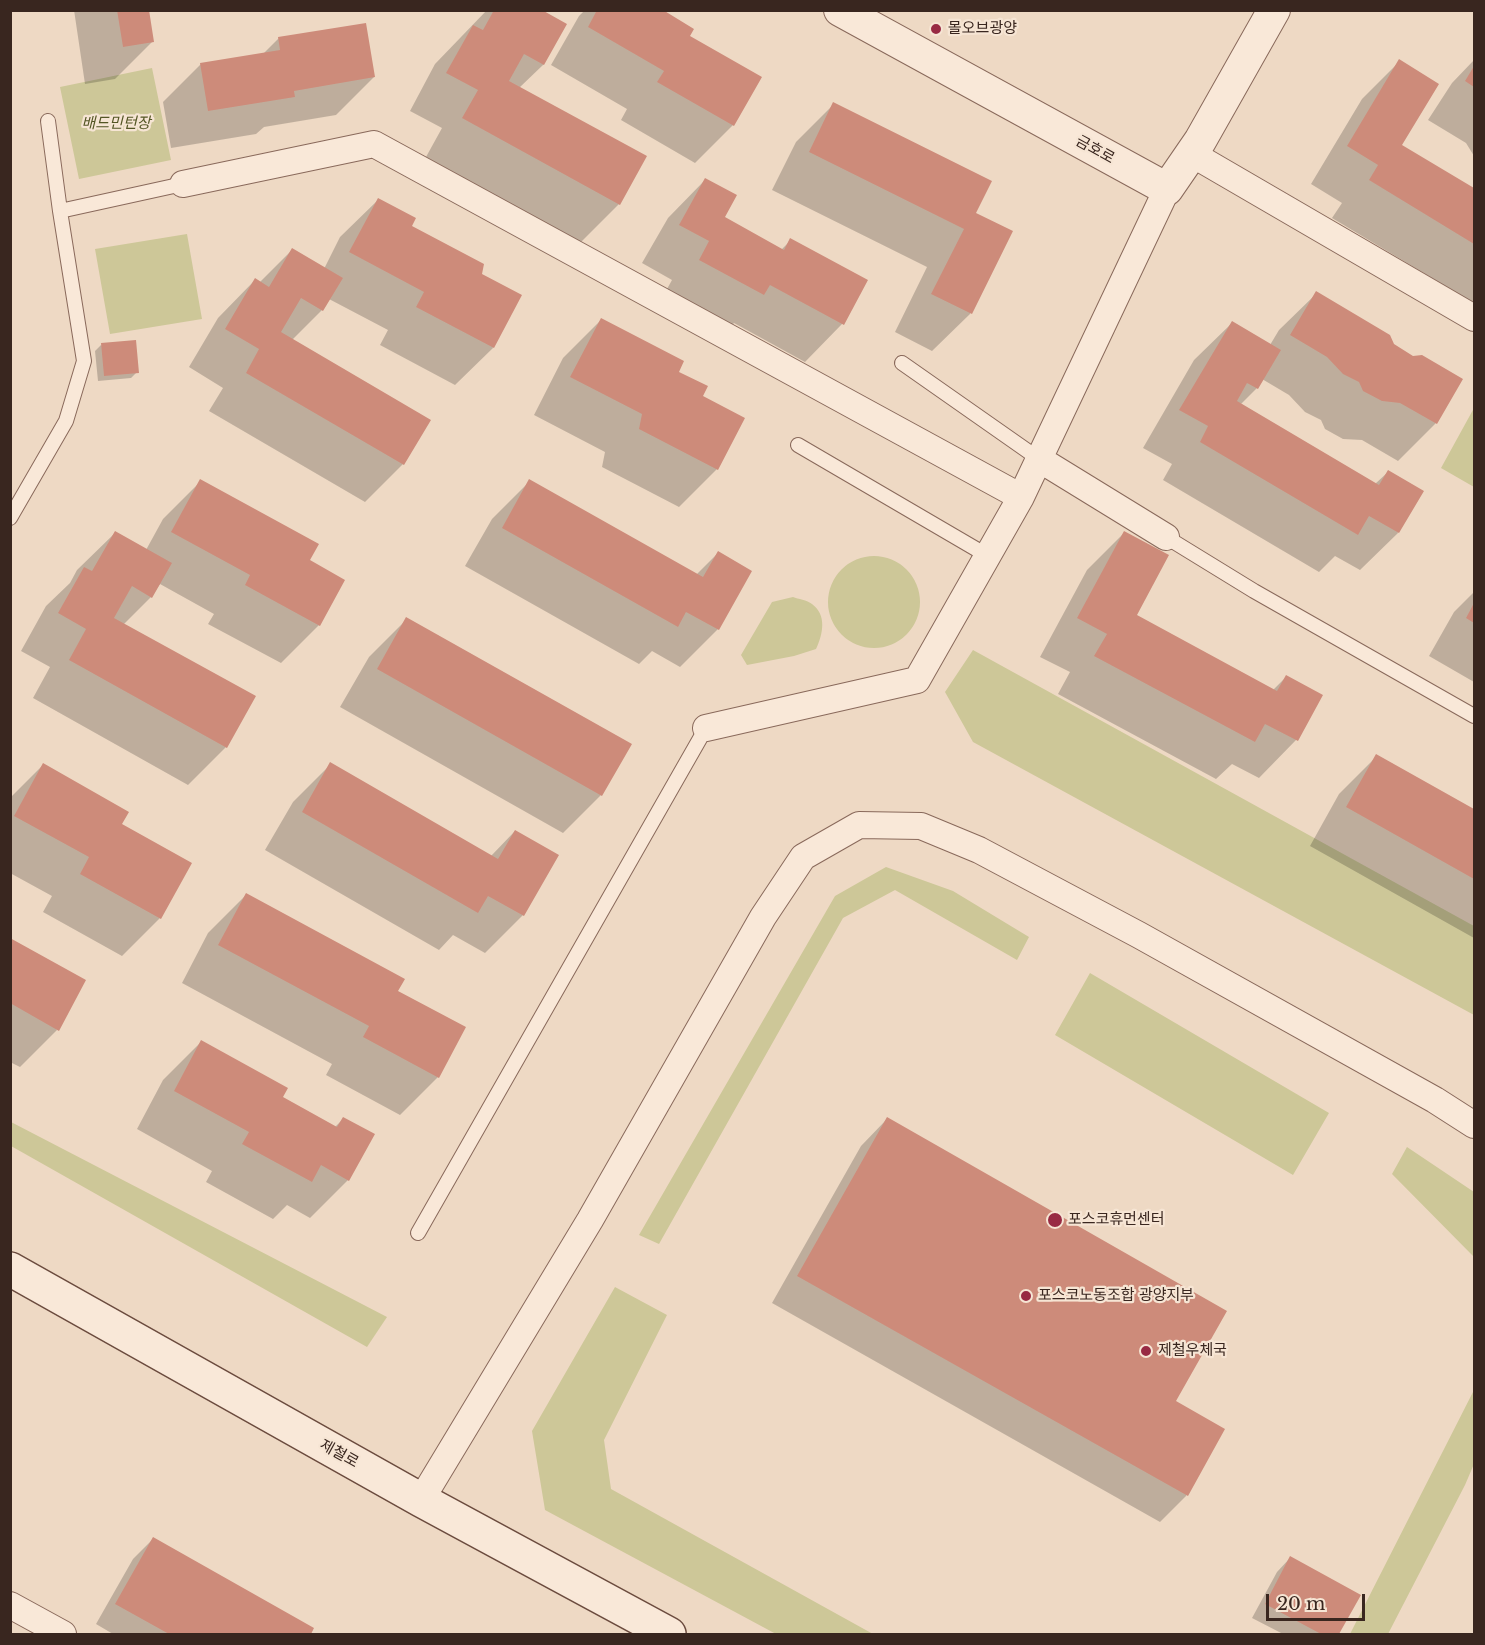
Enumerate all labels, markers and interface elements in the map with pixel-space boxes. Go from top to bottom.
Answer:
place label: 몰오브광양 [948,20,1017,38]
marker: 몰오브광양 [929,22,943,36]
park label: 배드민턴장 [82,115,150,133]
street label: 금호로 [1073,132,1117,168]
marker: 포스코휴먼센터 [1046,1211,1064,1229]
place label: 포스코휴먼센터 [1068,1211,1165,1229]
place label: 포스코노동조합 광양지부 [1038,1287,1194,1305]
marker: 포스코노동조합 광양지부 [1019,1289,1033,1303]
place label: 제철우체국 [1158,1342,1227,1360]
marker: 제철우체국 [1139,1344,1153,1358]
street label: 제철로 [317,1436,361,1472]
scale bar [1269,1582,1368,1620]
text: 20 m [1277,1593,1325,1615]

